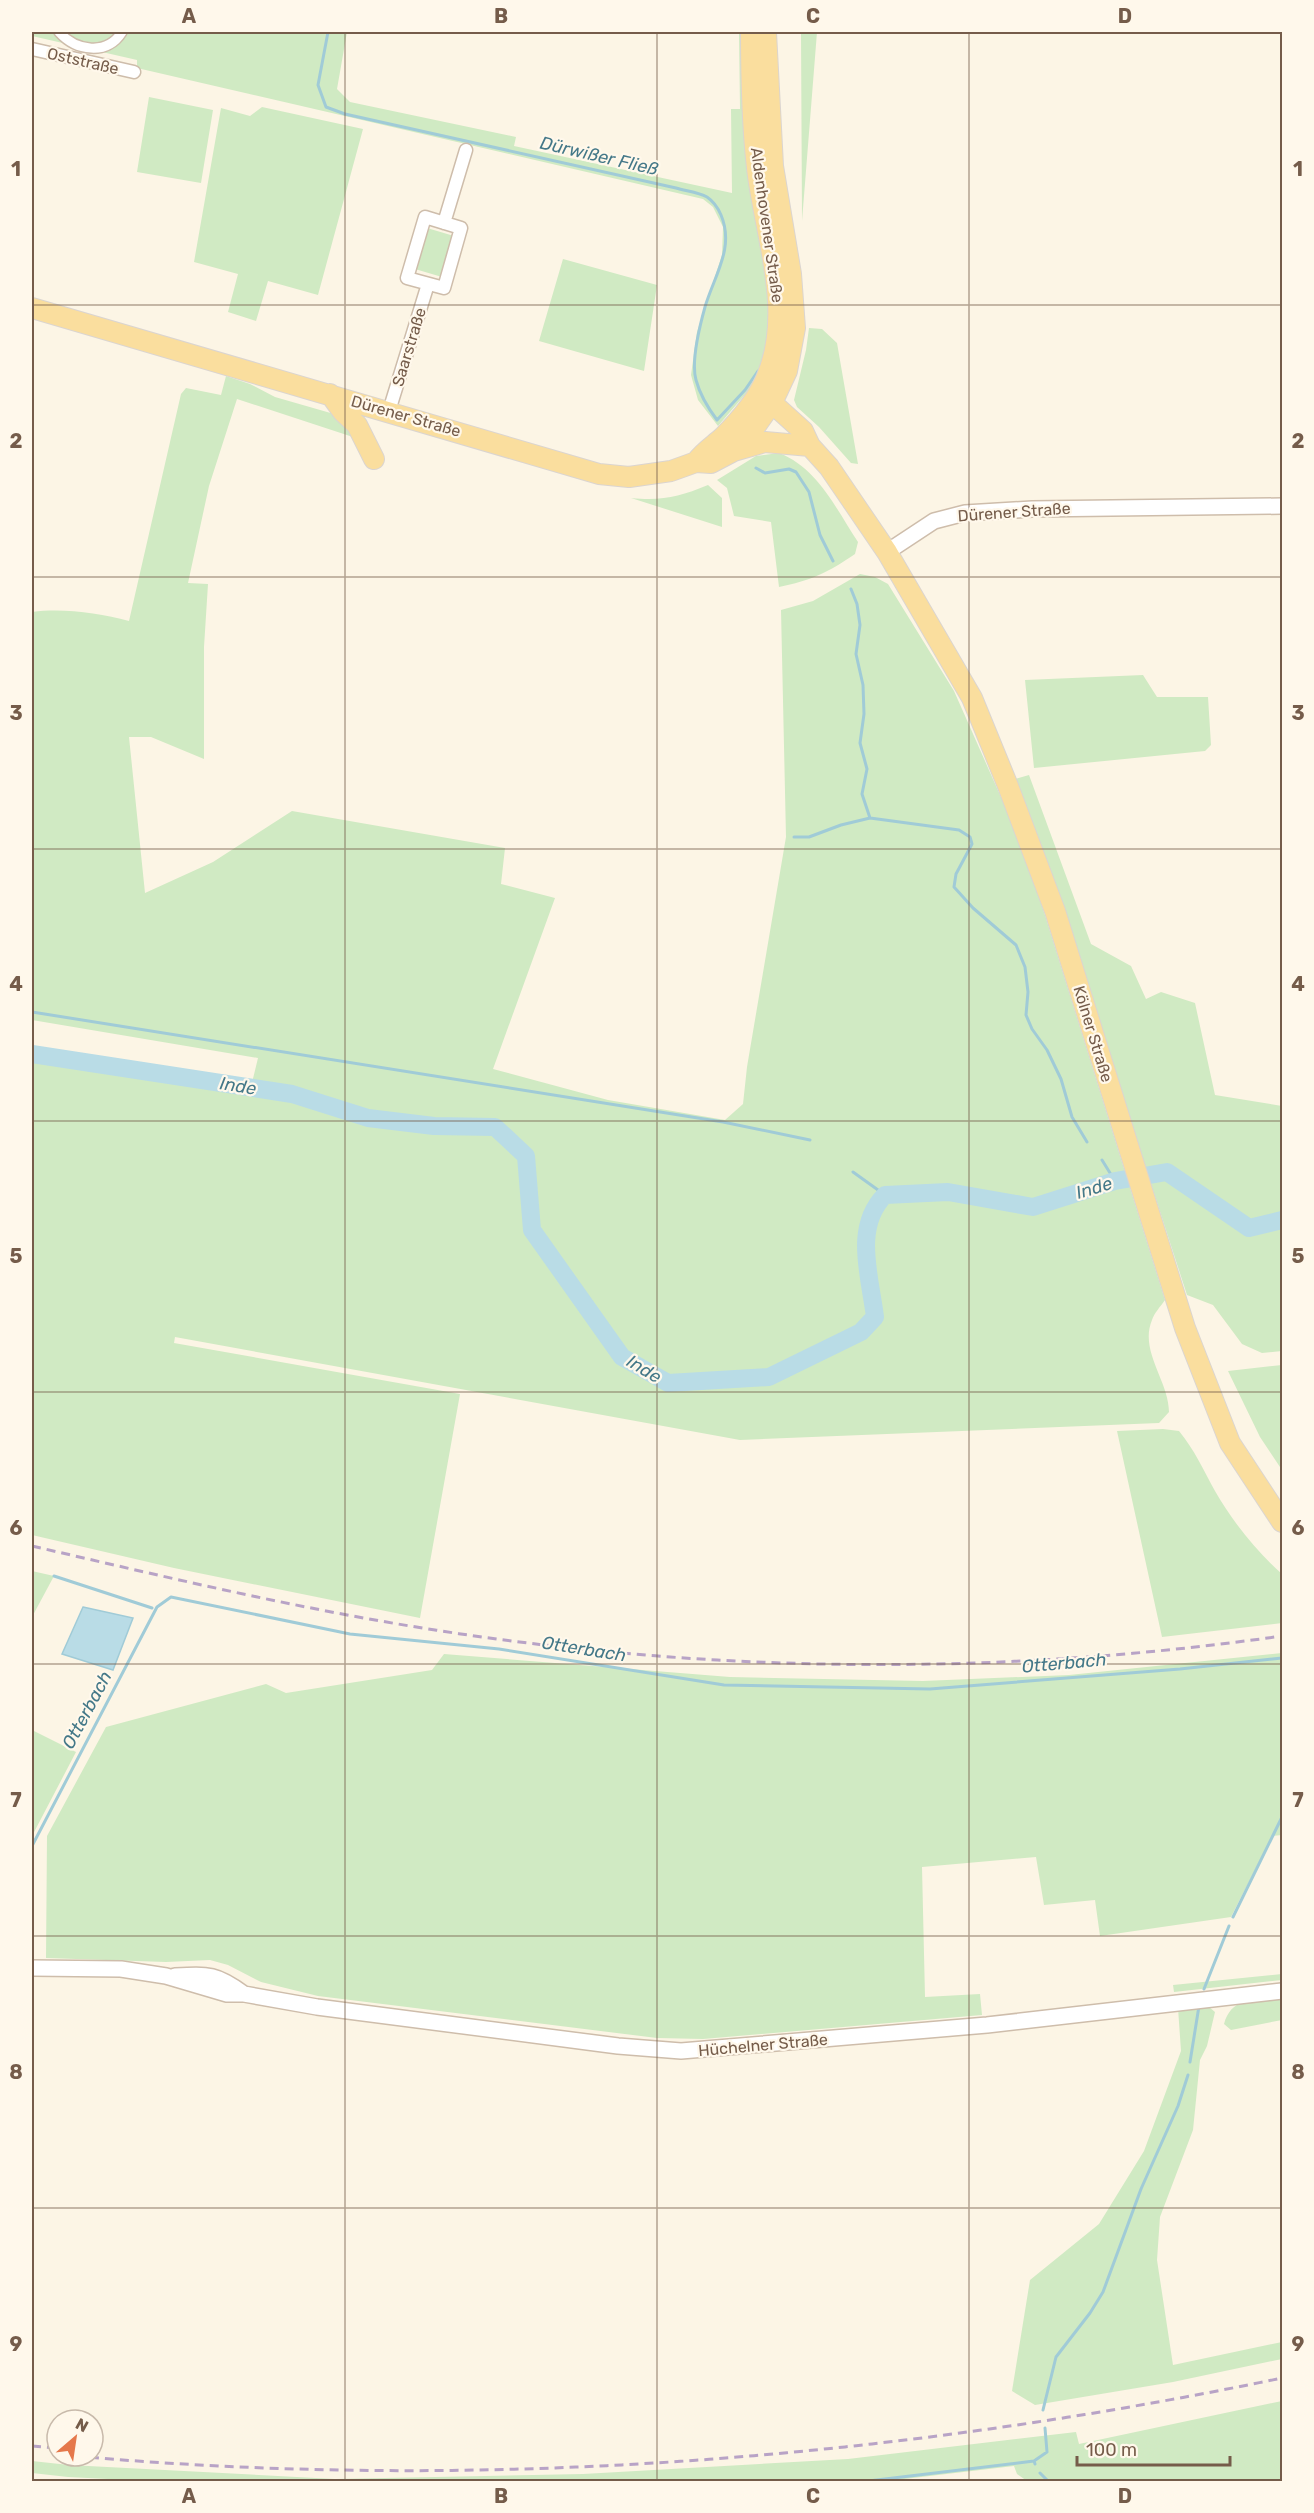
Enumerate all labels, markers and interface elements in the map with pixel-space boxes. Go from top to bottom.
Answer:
text: A [182,4,197,28]
text: B [494,4,508,28]
text: C [806,4,820,28]
text: D [1118,4,1132,28]
street label: Oststraße [45,44,121,78]
water label: Dürwißer Fließ [538,132,661,180]
street label: Aldenhovener Straße [747,146,787,304]
text: 1 [11,157,21,181]
text: 1 [1293,157,1303,181]
street label: Saarstraße [388,305,430,389]
street label: Dürener Straße [349,391,463,441]
text: 2 [10,429,23,453]
text: 2 [1292,429,1305,453]
street label: Dürener Straße [957,499,1071,525]
text: 3 [9,701,23,725]
text: 3 [1291,701,1305,725]
text: 4 [9,972,23,996]
text: 4 [1291,972,1305,996]
street label: Kölner Straße [1069,983,1117,1085]
water label: Inde [218,1072,258,1100]
water label: Inde [1073,1172,1115,1204]
text: 5 [10,1244,23,1268]
text: 5 [1292,1244,1305,1268]
water label: Inde [623,1350,665,1388]
text: 6 [9,1516,23,1540]
text: 6 [1291,1516,1305,1540]
water label: Otterbach [540,1631,628,1667]
water label: Otterbach [1021,1648,1107,1678]
water label: Otterbach [57,1667,117,1753]
text: 7 [10,1788,22,1812]
text: 7 [1292,1788,1304,1812]
street label: Hüchelner Straße [697,2030,829,2060]
text: 8 [9,2060,23,2084]
text: 8 [1291,2060,1305,2084]
text: 9 [10,2332,23,2356]
text: 9 [1292,2332,1305,2356]
north arrow [45,2408,105,2468]
text: N [72,2414,92,2436]
scale bar [1077,2429,1230,2467]
text: 100 m [1086,2439,1137,2461]
text: A [182,2484,197,2508]
text: B [494,2484,508,2508]
text: C [806,2484,820,2508]
text: D [1118,2484,1132,2508]

